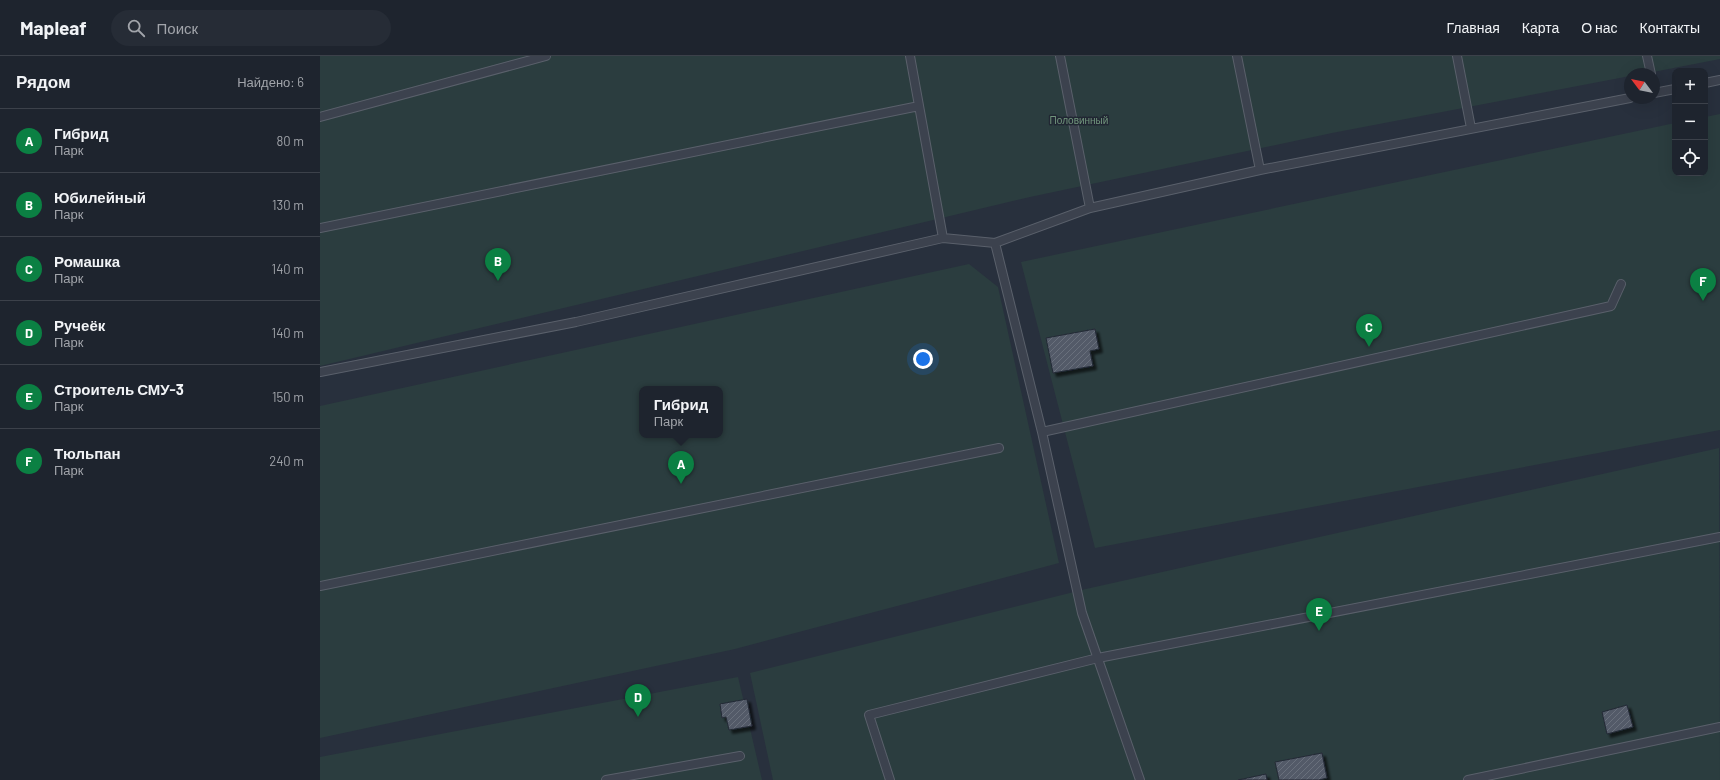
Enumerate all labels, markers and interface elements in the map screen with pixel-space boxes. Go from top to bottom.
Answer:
search box [111,10,391,46]
text: Mapleaf [20,16,87,39]
icon: search [125,17,147,39]
text: Поиск [157,19,198,37]
text: Главная [1447,19,1500,36]
text: Карта [1522,19,1559,36]
text: О нас [1581,19,1618,36]
text: Контакты [1640,19,1700,36]
north arrow [1624,68,1660,104]
map controls [1672,68,1708,176]
button: + [1672,68,1708,104]
text: Рядом [16,71,71,91]
text: Найдено: 6 [237,74,304,90]
button: − [1672,104,1708,140]
park label: Половинный [1050,114,1108,126]
text: Гибрид [54,124,109,142]
text: A [25,133,33,149]
text: 80 m [277,133,304,149]
button: locate [1672,140,1708,176]
text: Парк [54,142,84,158]
text: Юбилейный [54,188,146,206]
text: B [25,197,33,213]
text: 130 m [272,197,304,213]
text: Парк [54,206,84,222]
pin: B [485,248,511,281]
text: Ромашка [54,252,120,270]
text: C [25,261,33,277]
text: 140 m [272,261,304,277]
pin: F [1690,268,1716,301]
text: Парк [54,270,84,286]
pin: C [1356,314,1382,347]
text: Ручеёк [54,316,105,334]
text: D [25,325,33,341]
text: 140 m [272,325,304,341]
text: Парк [54,334,84,350]
your location [913,349,933,369]
text: Строитель СМУ-3 [54,380,184,398]
popup [639,386,723,438]
text: E [25,389,33,405]
text: 150 m [272,389,304,405]
text: Гибрид [654,395,708,413]
text: Парк [54,398,84,414]
text: Парк [654,413,683,429]
text: Тюльпан [54,444,121,462]
pin: A [668,451,694,484]
text: F [25,453,33,469]
text: 240 m [269,453,304,469]
text: Парк [54,462,84,478]
pin: E [1306,598,1332,631]
pin: D [625,684,651,717]

